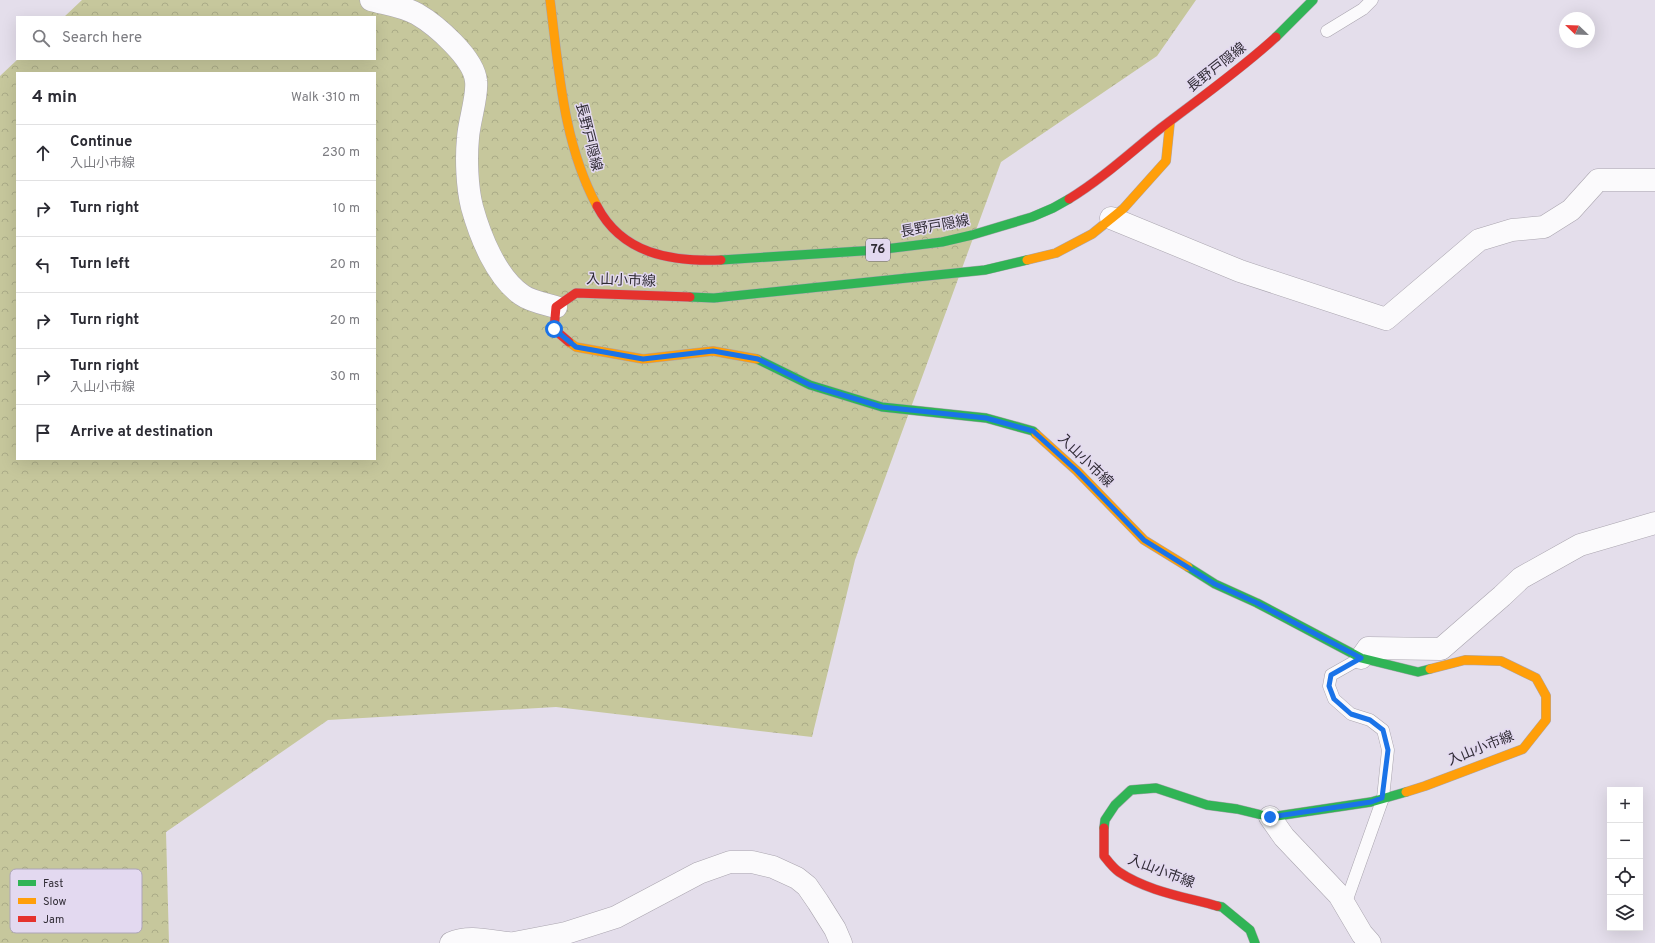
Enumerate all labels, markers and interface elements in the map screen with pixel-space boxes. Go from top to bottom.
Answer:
north arrow [1559,12,1595,48]
search box [16,16,376,60]
icon: search [30,27,52,49]
text: Search here [62,29,142,48]
street label: 長野戸隠線 [1184,40,1250,96]
text: 4 min [32,87,77,109]
text: Walk · 310 m [291,90,360,106]
street label: 長野戸隠線 [571,101,605,173]
text: Continue [70,133,132,152]
icon: ahead [32,142,54,164]
text: 230 m [322,145,360,161]
text: 入山小市線 [70,156,135,172]
icon: right [32,198,54,220]
text: Turn right [70,199,139,218]
text: 10 m [333,201,360,217]
street label: 長野戸隠線 [899,213,971,241]
road number: 76 [866,239,890,261]
icon: left [32,254,54,276]
text: Turn left [70,255,130,274]
text: 20 m [330,257,360,273]
street label: 入山小市線 [586,271,656,291]
icon: right [32,310,54,332]
text: Turn right [70,311,139,330]
text: 20 m [330,313,360,329]
route start [545,320,563,338]
text: Turn right [70,357,139,376]
icon: right [32,366,54,388]
text: 30 m [330,369,360,385]
text: 入山小市線 [70,380,135,396]
icon: arrive [32,422,54,444]
text: Arrive at destination [70,423,213,442]
street label: 入山小市線 [1054,431,1116,491]
street label: 入山小市線 [1445,728,1517,770]
map controls [1607,787,1643,931]
button: + [1607,787,1643,823]
route end [1261,808,1279,826]
button: − [1607,823,1643,859]
street label: 入山小市線 [1125,852,1197,892]
button: locate [1607,859,1643,895]
legend [10,869,142,933]
text: Fast [43,877,63,891]
text: Slow [43,895,66,909]
button: layers [1607,895,1643,931]
text: Jam [43,913,64,927]

